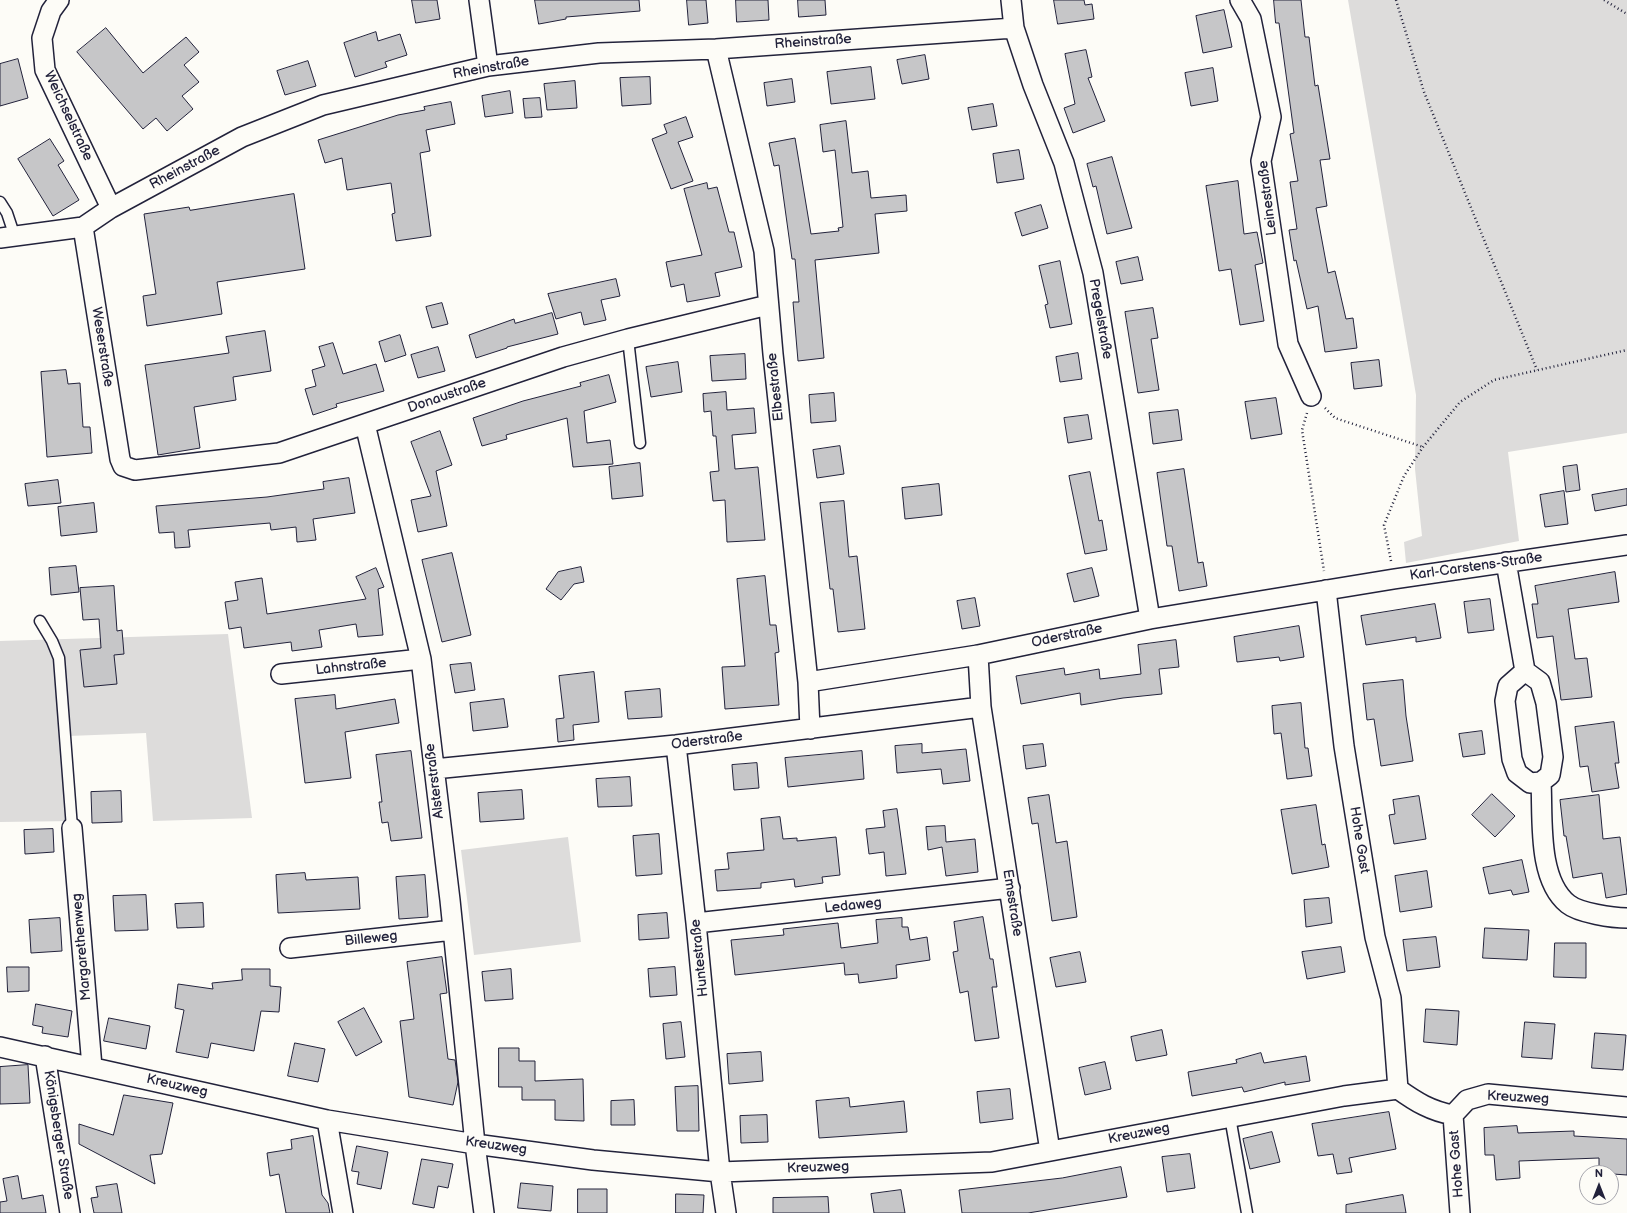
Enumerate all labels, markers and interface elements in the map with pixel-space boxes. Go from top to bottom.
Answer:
street label: Rheinstraße [774,31,852,53]
street label: Rheinstraße [452,53,530,83]
street label: Weichselstraße [40,68,96,164]
street label: Rheinstraße [147,142,223,194]
street label: Leinestraße [1255,160,1281,236]
street label: Pregelstraße [1085,277,1115,361]
street label: Weserstraße [87,306,117,388]
street label: Elbestraße [764,352,788,422]
street label: Donaustraße [406,375,488,417]
street label: Karl-Carstens-Straße [1409,549,1543,585]
street label: Oderstraße [1030,620,1104,652]
street label: Lahnstraße [315,655,387,679]
street label: Oderstraße [670,728,744,754]
street label: Alsterstraße [422,742,448,820]
street label: Hohe Gast [1345,805,1373,875]
street label: Emsstraße [998,868,1026,938]
street label: Margarethenweg [69,893,95,1001]
street label: Ledaweg [824,895,882,917]
street label: Huntestraße [688,918,712,998]
street label: Billeweg [344,928,398,950]
street label: Königsberger Straße [39,1069,77,1201]
street label: Kreuzweg [145,1071,209,1101]
street label: Kreuzweg [1486,1088,1550,1108]
street label: Kreuzweg [1107,1120,1171,1148]
street label: Hohe Gast [1446,1130,1468,1198]
street label: Kreuzweg [464,1133,528,1159]
street label: Kreuzweg [787,1159,849,1177]
north arrow [1579,1165,1619,1205]
text: N [1595,1167,1603,1180]

